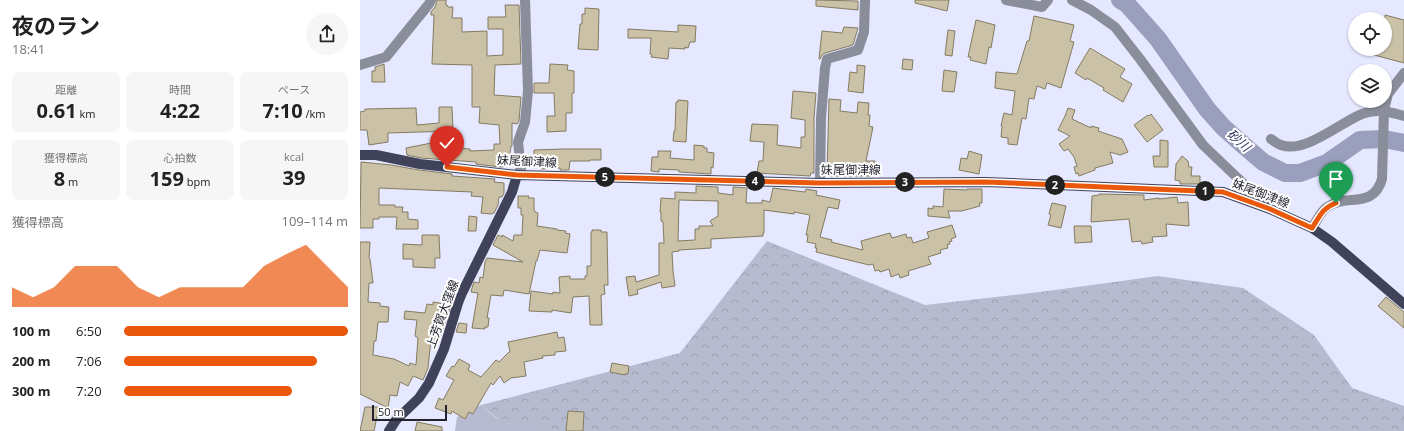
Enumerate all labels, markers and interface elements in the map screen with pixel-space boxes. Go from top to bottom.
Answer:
text: 夜のラン [12,10,100,40]
map controls [1348,12,1392,108]
button: locate [1348,12,1392,56]
button: share [306,13,348,55]
text: 18:41 [12,40,45,58]
button: layers [1348,64,1392,108]
text: 距離 [55,82,77,97]
text: 時間 [169,82,191,97]
text: ペース [278,82,310,97]
text: 0.61 [37,97,77,124]
text: 4:22 [160,97,200,124]
text: 7:10 [263,97,303,124]
text: km [77,106,95,121]
text: /km [303,106,325,121]
water label: 砂川 [1223,125,1256,157]
pin [430,126,464,167]
icon: check [436,132,458,154]
text: kcal [284,149,304,164]
text: 獲得標高 [44,150,88,165]
text: 心拍数 [164,150,197,165]
street label: 妹尾御津線 [497,151,557,171]
street label: 妹尾御津線 [821,161,881,178]
pin [1319,162,1353,203]
text: 39 [283,164,305,191]
text: 8 [54,165,65,192]
text: 159 [150,165,184,192]
pin: 5 [595,167,615,187]
icon: arrive [1325,168,1347,190]
text: 5 [602,169,608,184]
pin: 4 [745,171,765,191]
pin: 3 [895,172,915,192]
text: 4 [752,173,758,188]
text: m [65,174,78,189]
text: bpm [184,174,210,189]
text: 3 [902,174,908,189]
street label: 妹尾御津線 [1230,174,1292,212]
pin: 2 [1045,175,1065,195]
text: 2 [1052,177,1058,192]
pin: 1 [1195,181,1215,201]
text: 1 [1202,183,1208,198]
text: 109–114 m [281,212,348,230]
text: 獲得標高 [12,213,64,231]
street label: 上芳賀大窪線 [422,277,462,351]
text: 100 m [12,322,50,340]
text: 6:50 [76,322,102,340]
text: 200 m [12,352,50,370]
text: 7:06 [76,352,102,370]
text: 300 m [12,382,50,400]
text: 7:20 [76,382,102,400]
scale bar [372,403,447,422]
text: 50 m [378,404,404,419]

